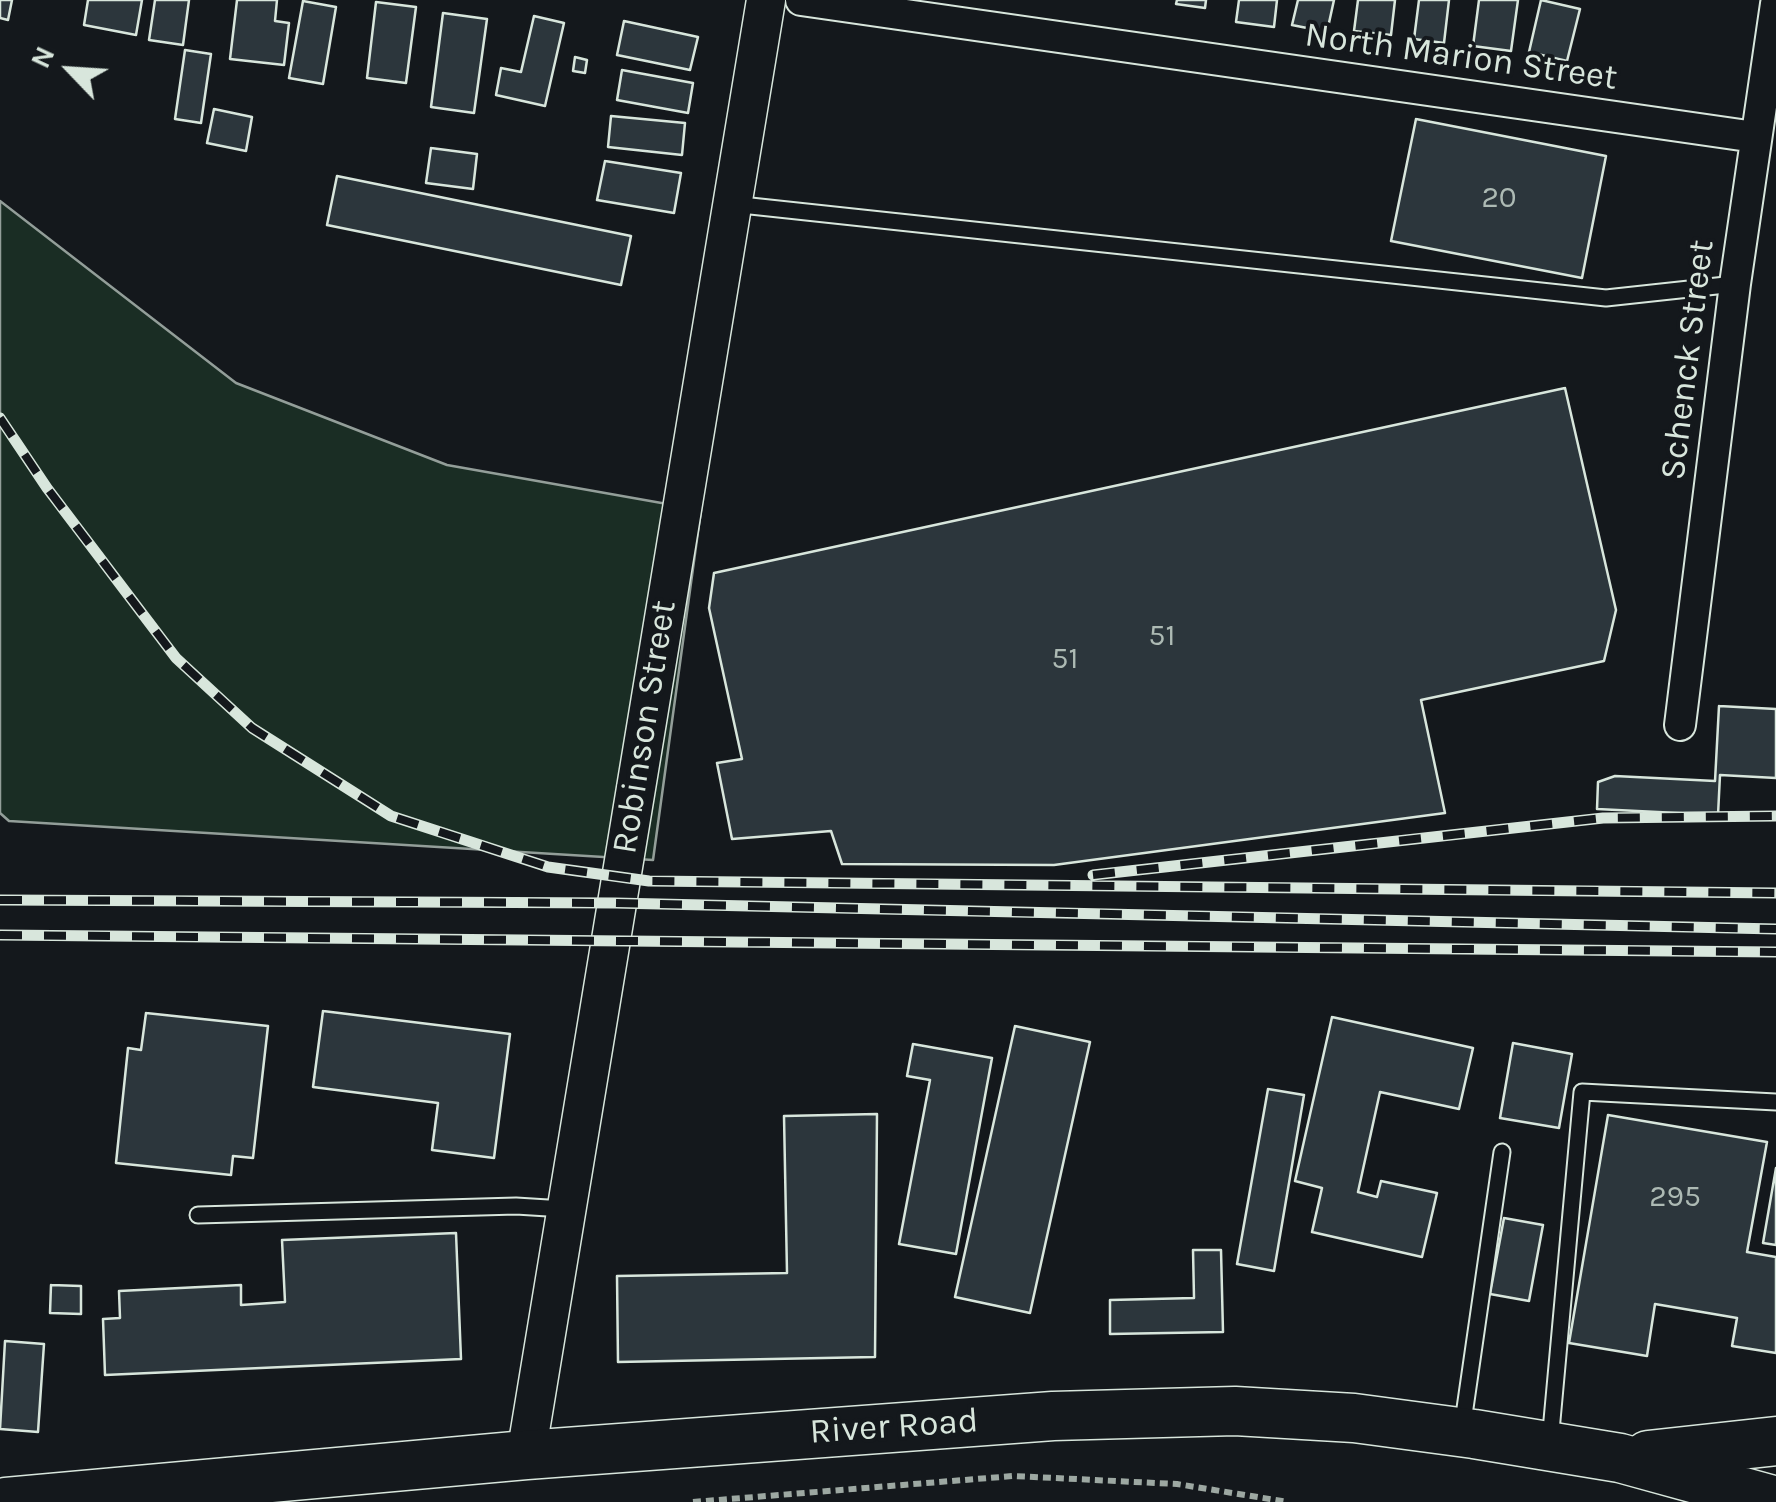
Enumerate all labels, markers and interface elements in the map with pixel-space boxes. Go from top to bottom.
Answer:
street label: North Marion Street [1302,14,1620,100]
north arrow [20,20,120,120]
text: N [23,41,62,73]
house number: 20 [1481,180,1517,216]
street label: Schenck Street [1652,238,1724,482]
street label: Robinson Street [604,597,686,857]
house number: 51 [1149,618,1175,654]
house number: 51 [1052,641,1078,677]
house number: 295 [1649,1179,1701,1215]
street label: River Road [808,1400,980,1454]

